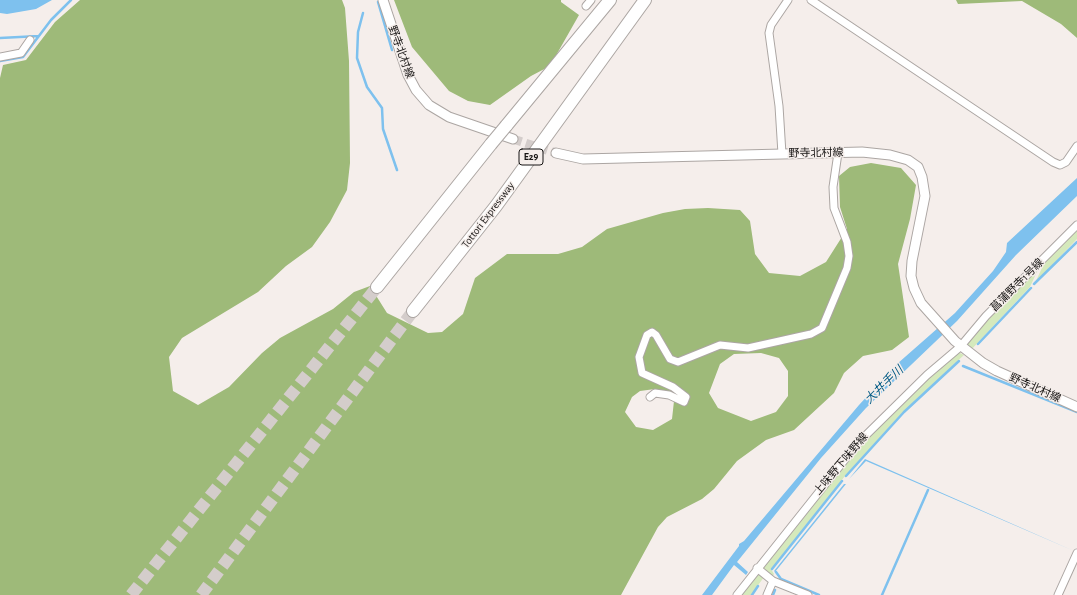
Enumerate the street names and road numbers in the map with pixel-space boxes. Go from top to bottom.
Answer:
street label: 野寺北村線 [385,24,417,80]
street label: 野寺北村線 [788,146,844,160]
road number: E29 [519,149,543,165]
street label: Tottori Expressway [459,179,517,251]
street label: 菖蒲野寺1号線 [988,256,1046,314]
street label: 野寺北村線 [1007,371,1063,405]
street label: 上味野下味野線 [811,430,871,498]

